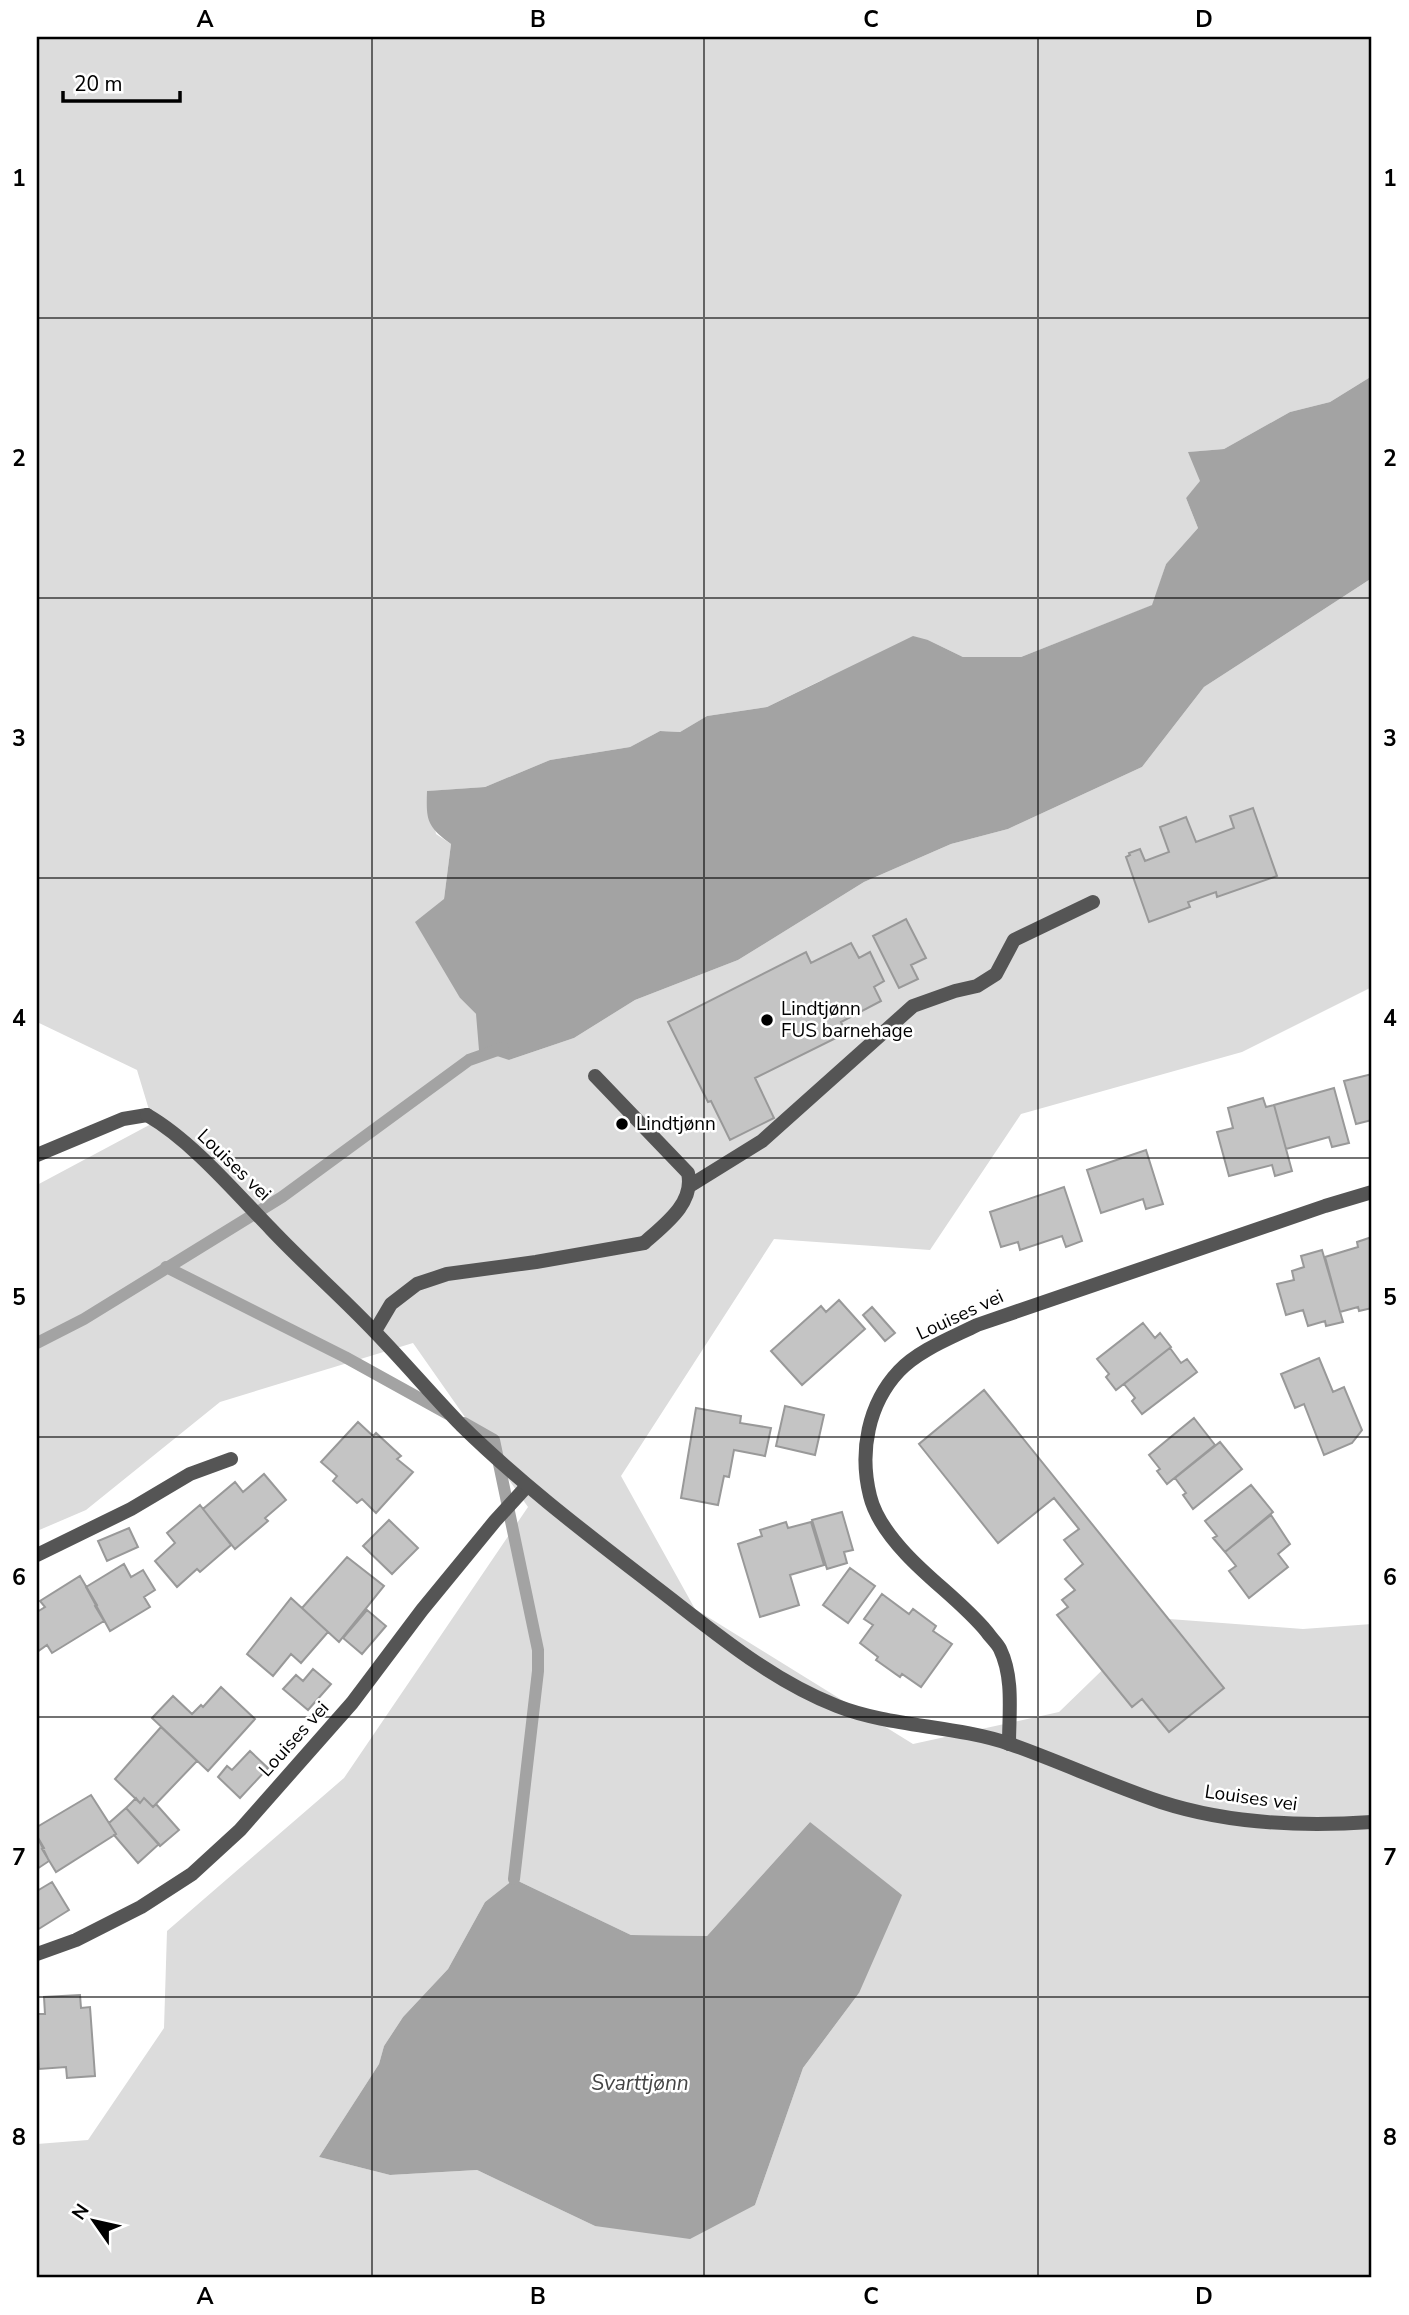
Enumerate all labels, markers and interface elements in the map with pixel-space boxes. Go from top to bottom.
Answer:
text: A [196,4,214,35]
text: B [530,4,546,35]
text: C [863,4,879,35]
text: D [1195,4,1213,35]
scale bar [63,60,180,104]
text: 20 m [74,70,123,98]
text: 1 [12,163,26,194]
text: 1 [1383,163,1397,194]
text: 2 [12,443,26,474]
text: 2 [1383,443,1397,474]
text: 3 [12,723,26,754]
text: 3 [1383,723,1397,754]
place label: Lindtjønn FUS barnehage [781,996,913,1044]
text: 4 [12,1003,26,1034]
text: 4 [1383,1003,1397,1034]
marker: Lindtjønn FUS barnehage [759,1012,775,1028]
place label: Lindtjønn [636,1111,716,1137]
marker: Lindtjønn [614,1116,630,1132]
street label: Louises vei [191,1123,277,1207]
text: 5 [12,1282,26,1313]
text: 5 [1383,1282,1397,1313]
street label: Louises vei [912,1284,1008,1346]
text: 6 [12,1562,26,1593]
text: 6 [1383,1562,1397,1593]
street label: Louises vei [253,1696,335,1782]
street label: Louises vei [1203,1779,1299,1817]
text: 7 [12,1842,26,1873]
text: 7 [1383,1842,1397,1873]
water label: Svarttjønn [591,2069,689,2097]
text: 8 [12,2122,26,2153]
text: 8 [1383,2122,1397,2153]
north arrow [60,2186,130,2256]
text: N [66,2199,95,2225]
text: A [196,2281,214,2312]
text: B [530,2281,546,2312]
text: C [863,2281,879,2312]
text: D [1195,2281,1213,2312]

